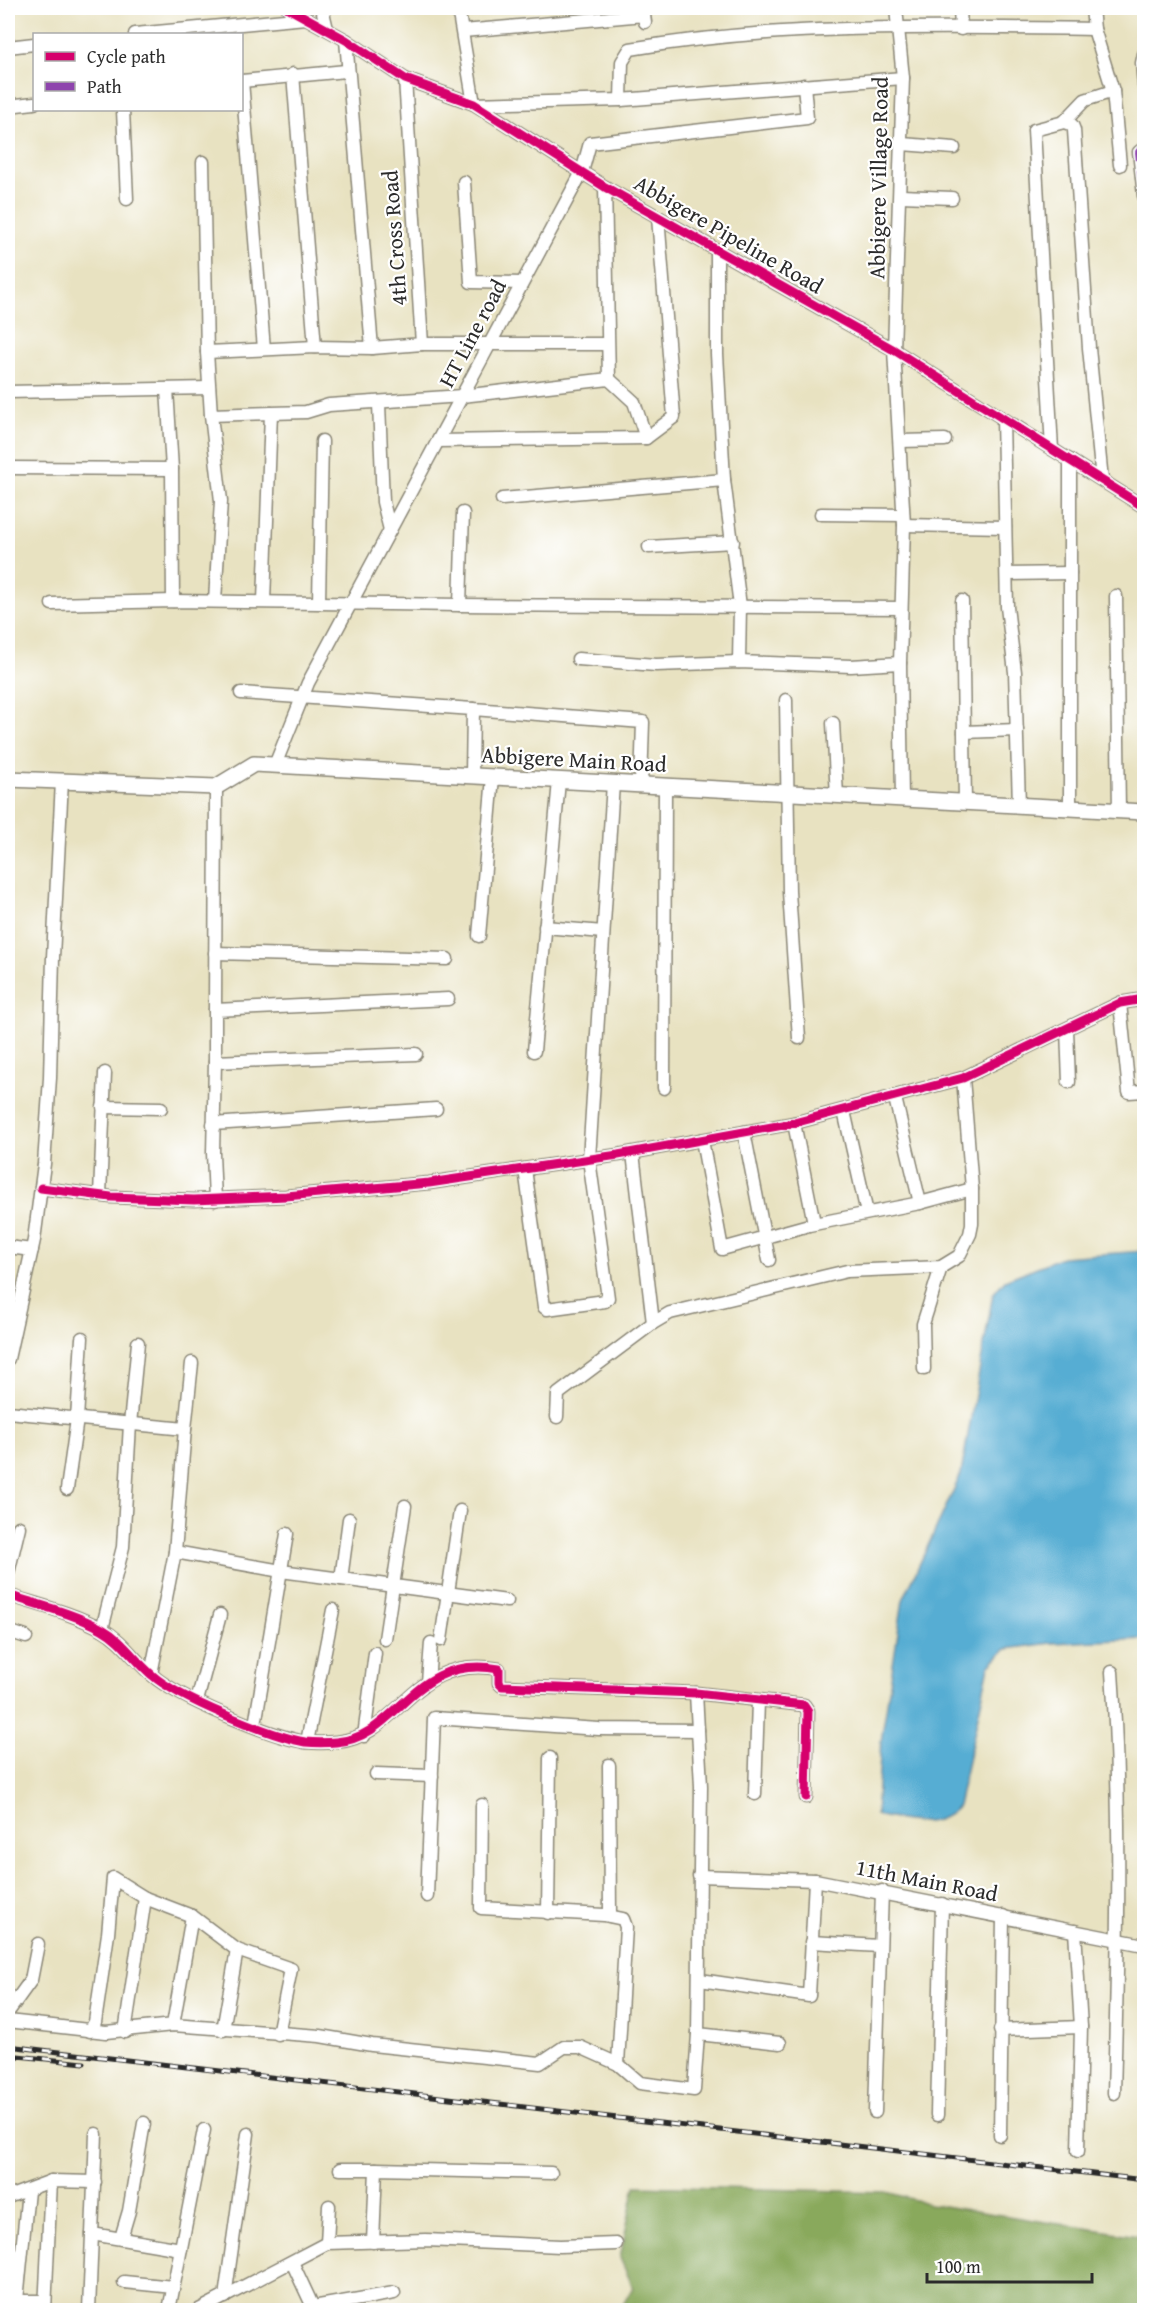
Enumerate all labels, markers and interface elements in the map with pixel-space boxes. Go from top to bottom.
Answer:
legend [33,33,243,111]
text: Cycle path [87,43,166,70]
text: Path [87,73,122,100]
street label: Abbigere Village Road [860,76,896,280]
street label: Abbigere Pipeline Road [629,167,830,301]
street label: 4th Cross Road [373,169,415,307]
street label: HT Line road [430,273,514,393]
street label: Abbigere Main Road [481,738,668,780]
street label: 11th Main Road [853,1851,1001,1909]
scale bar [927,2246,1092,2284]
text: 100 m [936,2253,981,2280]

